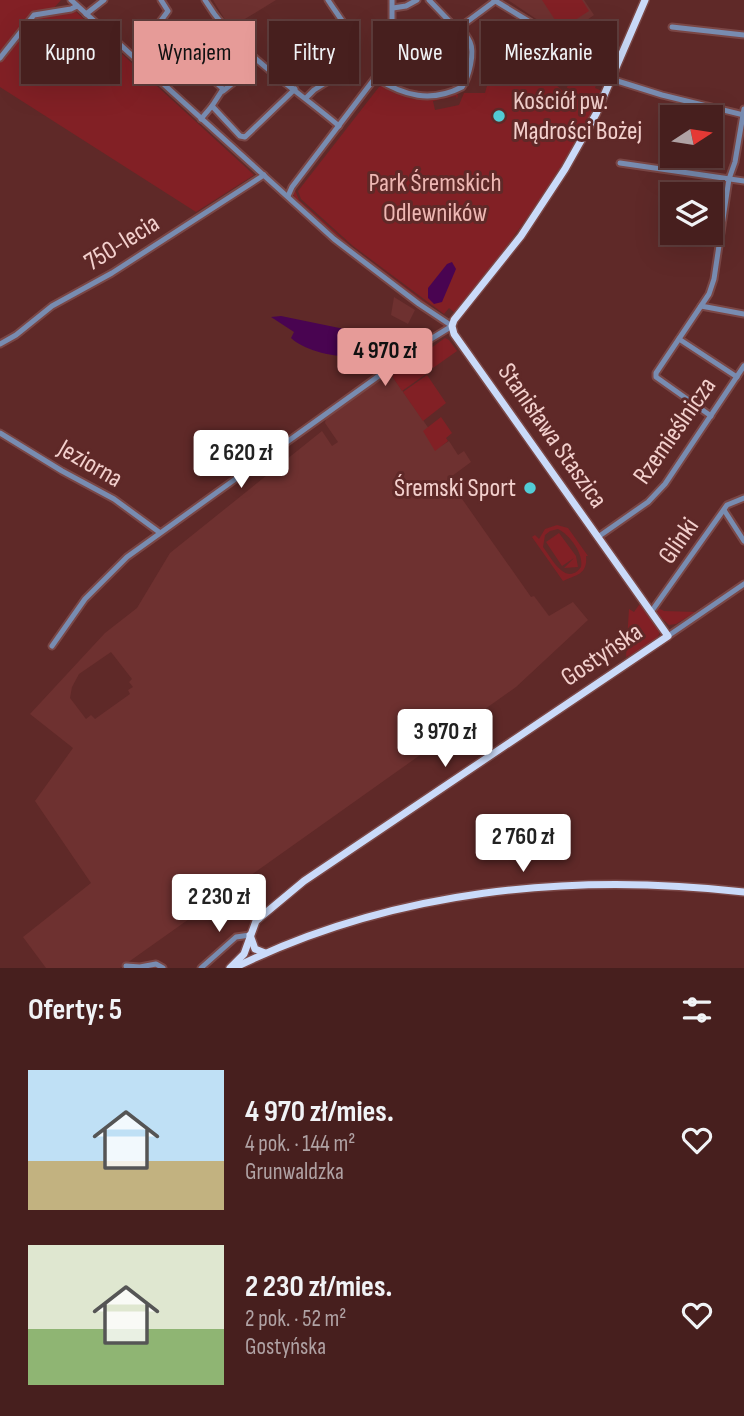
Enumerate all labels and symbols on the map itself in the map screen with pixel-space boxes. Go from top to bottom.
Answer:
place label: Kościół pw. Mądrości Bożej [513,86,642,147]
north arrow [660,105,723,168]
marker: Kościół pw. Mądrości Bożej [491,108,507,124]
park label: Park Śremskich Odlewników [368,168,502,229]
street label: 750-lecia [79,208,165,278]
pin: 4 970 zł [313,328,457,388]
street label: Stanisława Staszica [491,358,613,514]
street label: Rzemieślnicza [627,372,723,490]
pin: 2 620 zł [169,430,313,490]
street label: Jeziorna [51,433,128,495]
place label: Śremski Sport [394,473,516,504]
marker: Śremski Sport [522,480,538,496]
street label: Glinki [652,512,706,570]
street label: Gostyńska [555,617,649,693]
pin: 3 970 zł [373,710,517,769]
pin: 2 760 zł [451,814,595,874]
pin: 2 230 zł [147,874,291,934]

